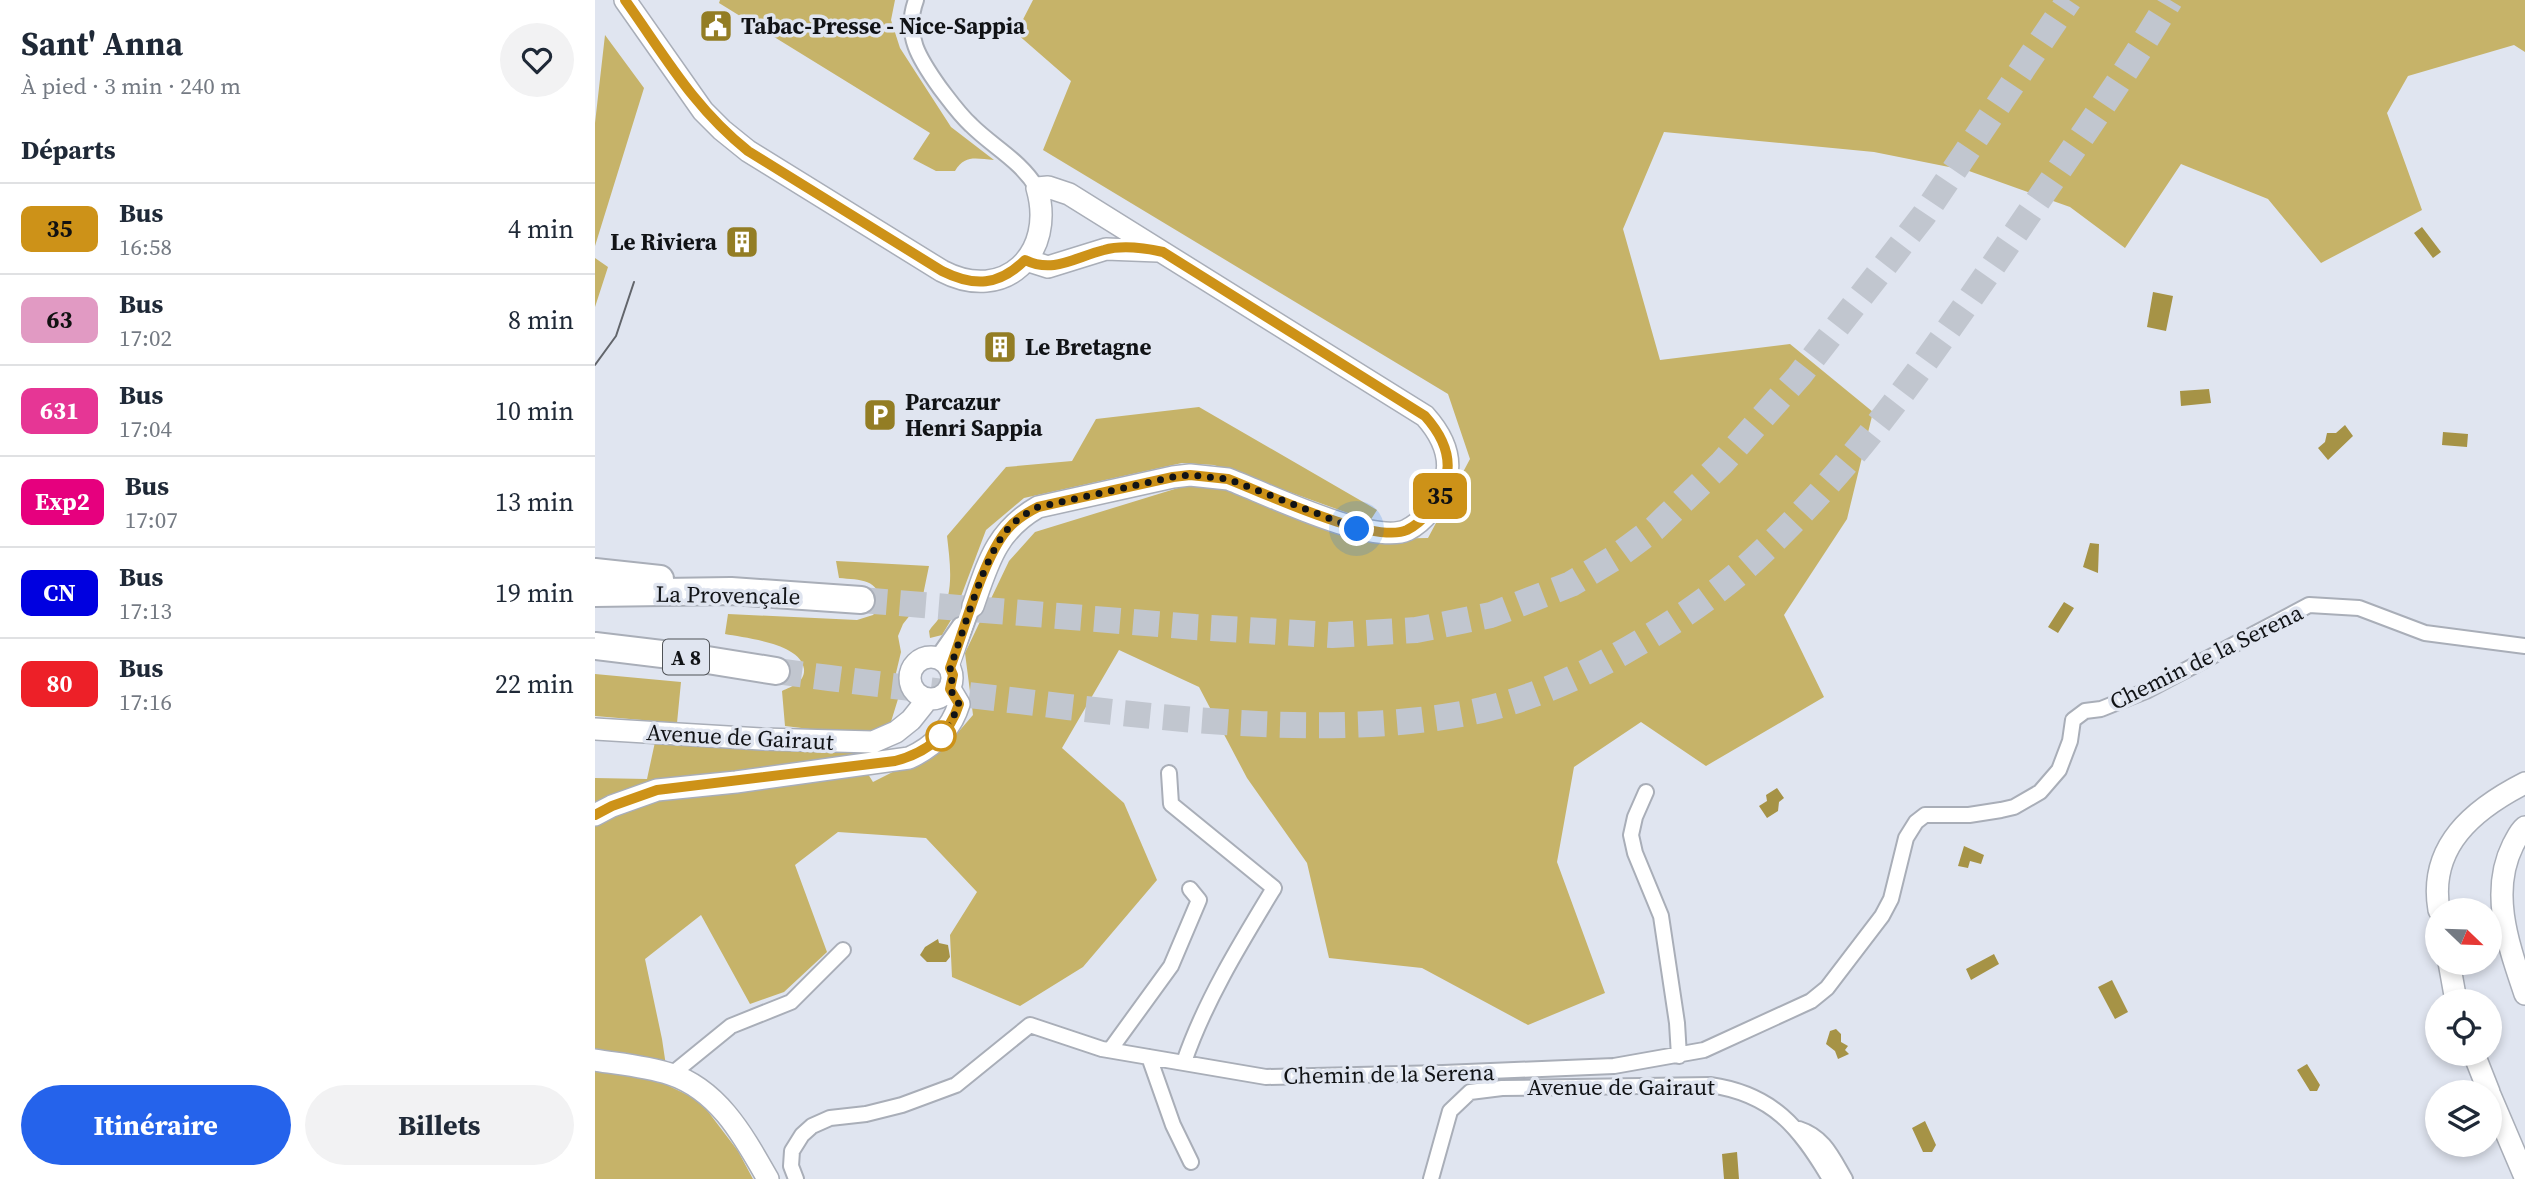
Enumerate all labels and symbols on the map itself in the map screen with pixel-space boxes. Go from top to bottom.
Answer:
public building icon: Tabac-Presse - Nice-Sappia [697,7,735,45]
place label: Tabac-Presse - Nice-Sappia [741,10,1026,42]
building icon: Le Riviera [723,223,761,261]
place label: Le Riviera [610,226,718,258]
building icon: Le Bretagne [981,328,1019,366]
place label: Le Bretagne [1025,331,1151,363]
place label: Parcazur Henri Sappia [905,386,1043,444]
parking icon: Parcazur Henri Sappia [861,396,899,434]
line badge: 35 [1409,473,1471,519]
your location [1339,511,1374,546]
street label: La Provençale [655,578,801,612]
street label: Chemin de la Serena [2104,596,2308,718]
road number: A 8 [663,640,709,674]
street label: Avenue de Gairaut [646,716,835,758]
unlabelled marker [926,721,956,751]
north arrow [2425,898,2503,975]
street label: Chemin de la Serena [1283,1056,1495,1092]
street label: Avenue de Gairaut [1527,1071,1715,1103]

